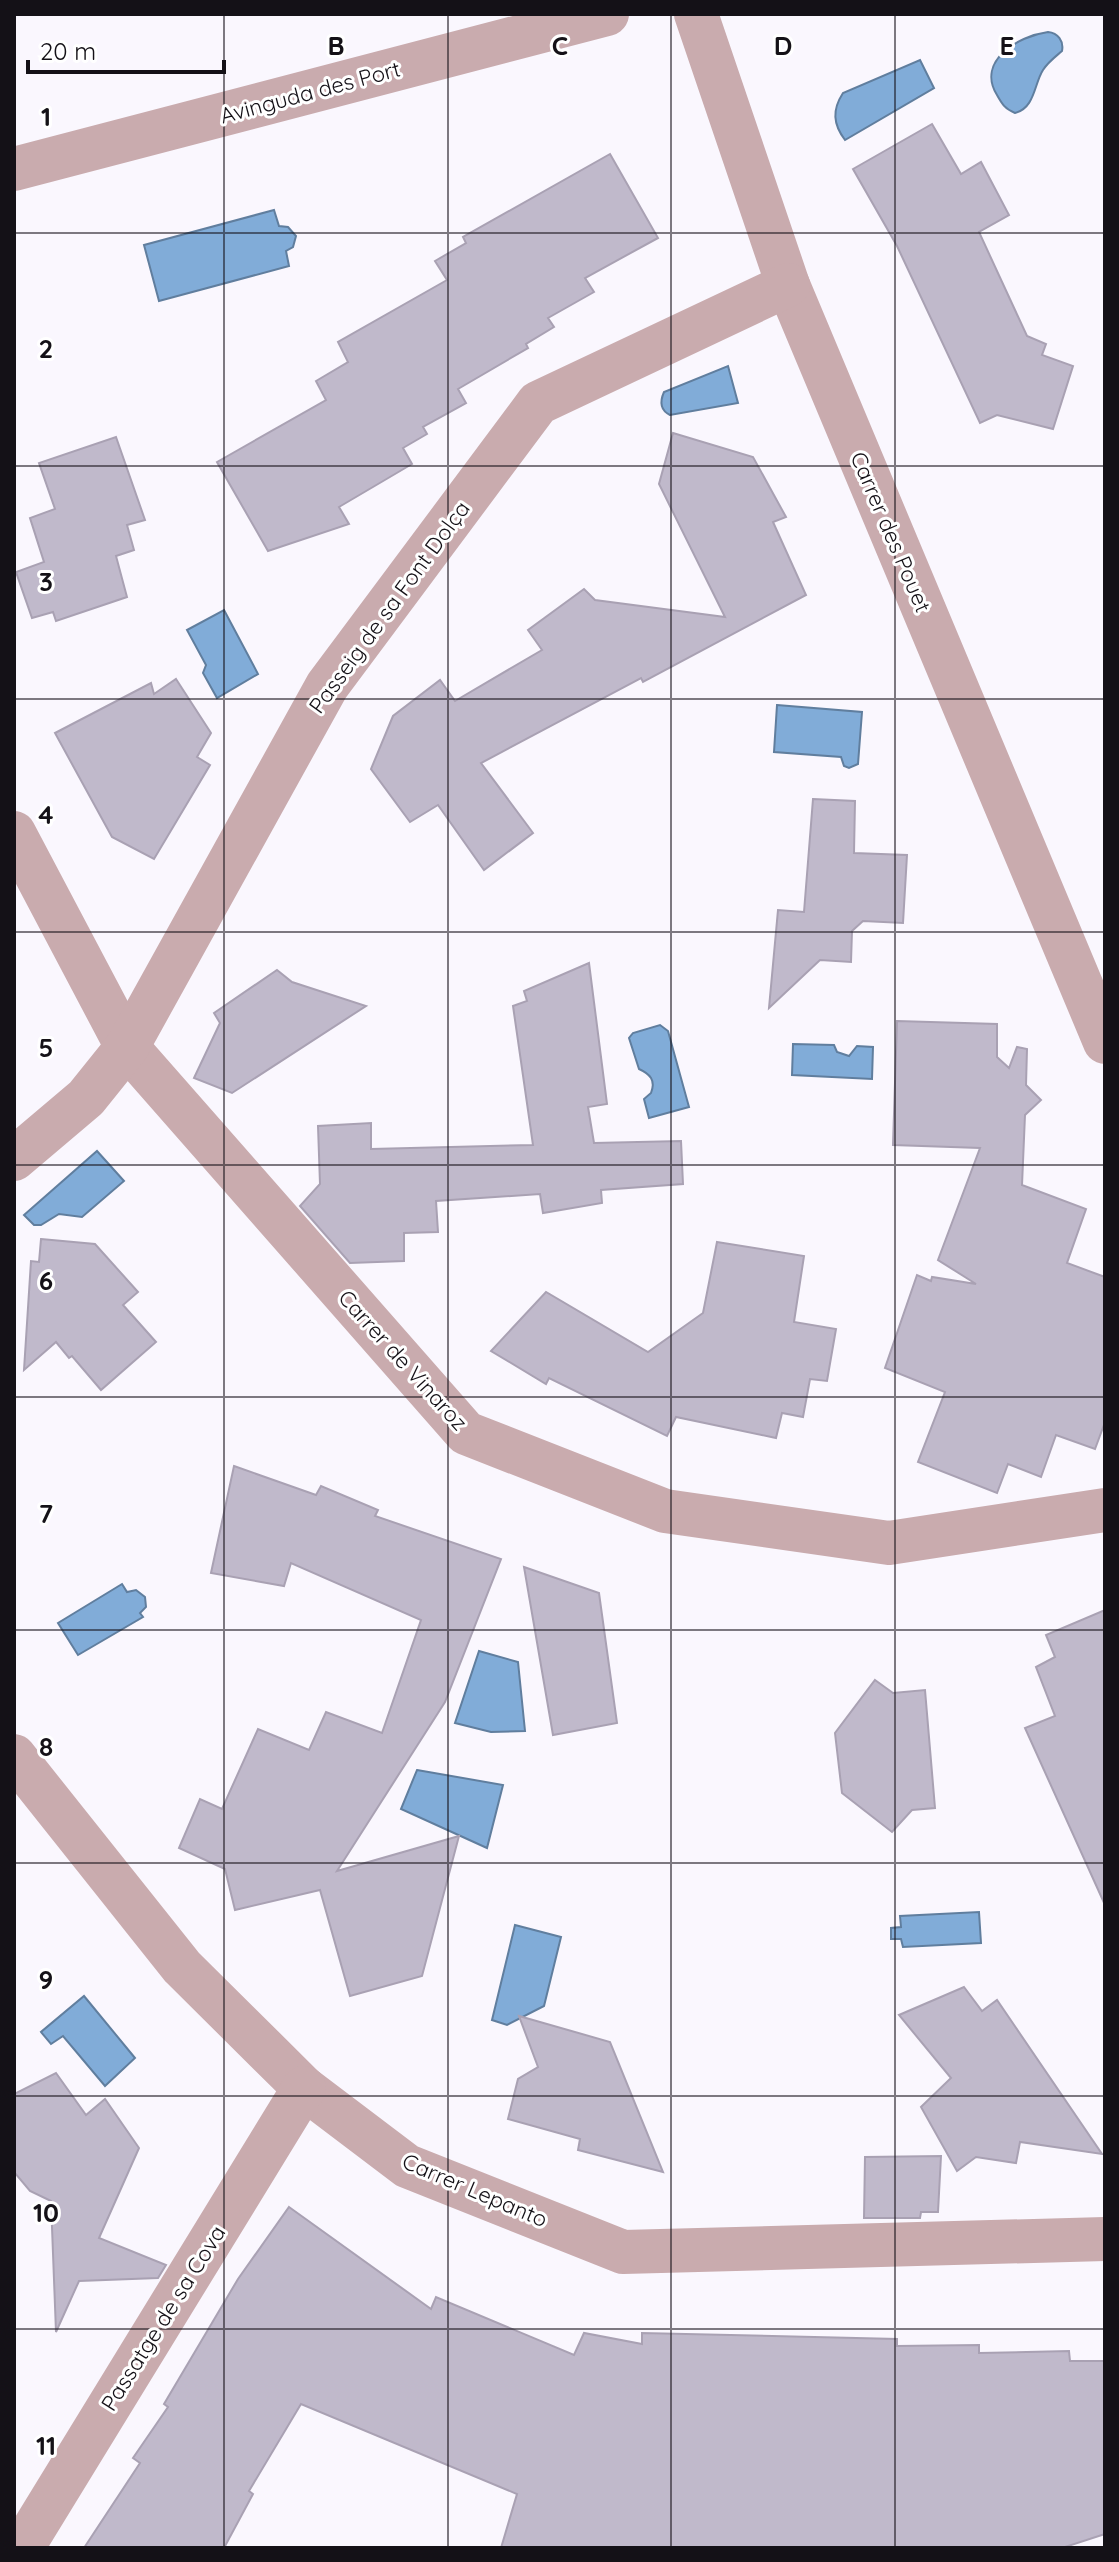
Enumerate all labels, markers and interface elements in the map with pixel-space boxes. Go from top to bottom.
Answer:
scale bar [28,24,224,74]
text: B [327,29,345,62]
text: C [552,29,568,62]
text: D [774,29,792,62]
text: E [1000,29,1014,62]
text: 20 m [40,36,96,66]
street label: Avinguda des Port [217,54,403,130]
text: 1 [41,100,51,133]
text: 2 [39,332,53,365]
street label: Carrer des Pouet [845,447,937,617]
street label: Passeig de sa Font Dolça [302,495,476,719]
text: 3 [39,565,53,598]
text: 4 [38,798,54,831]
text: 5 [39,1031,53,1064]
text: 6 [39,1264,53,1297]
street label: Carrer de Vinaroz [332,1284,474,1436]
text: 7 [39,1497,53,1530]
text: 8 [39,1730,53,1763]
text: 9 [39,1963,53,1996]
street label: Carrer Lepanto [398,2147,552,2233]
text: 10 [33,2196,59,2229]
street label: Passatge de sa Cova [95,2220,231,2416]
text: 11 [36,2429,56,2462]

